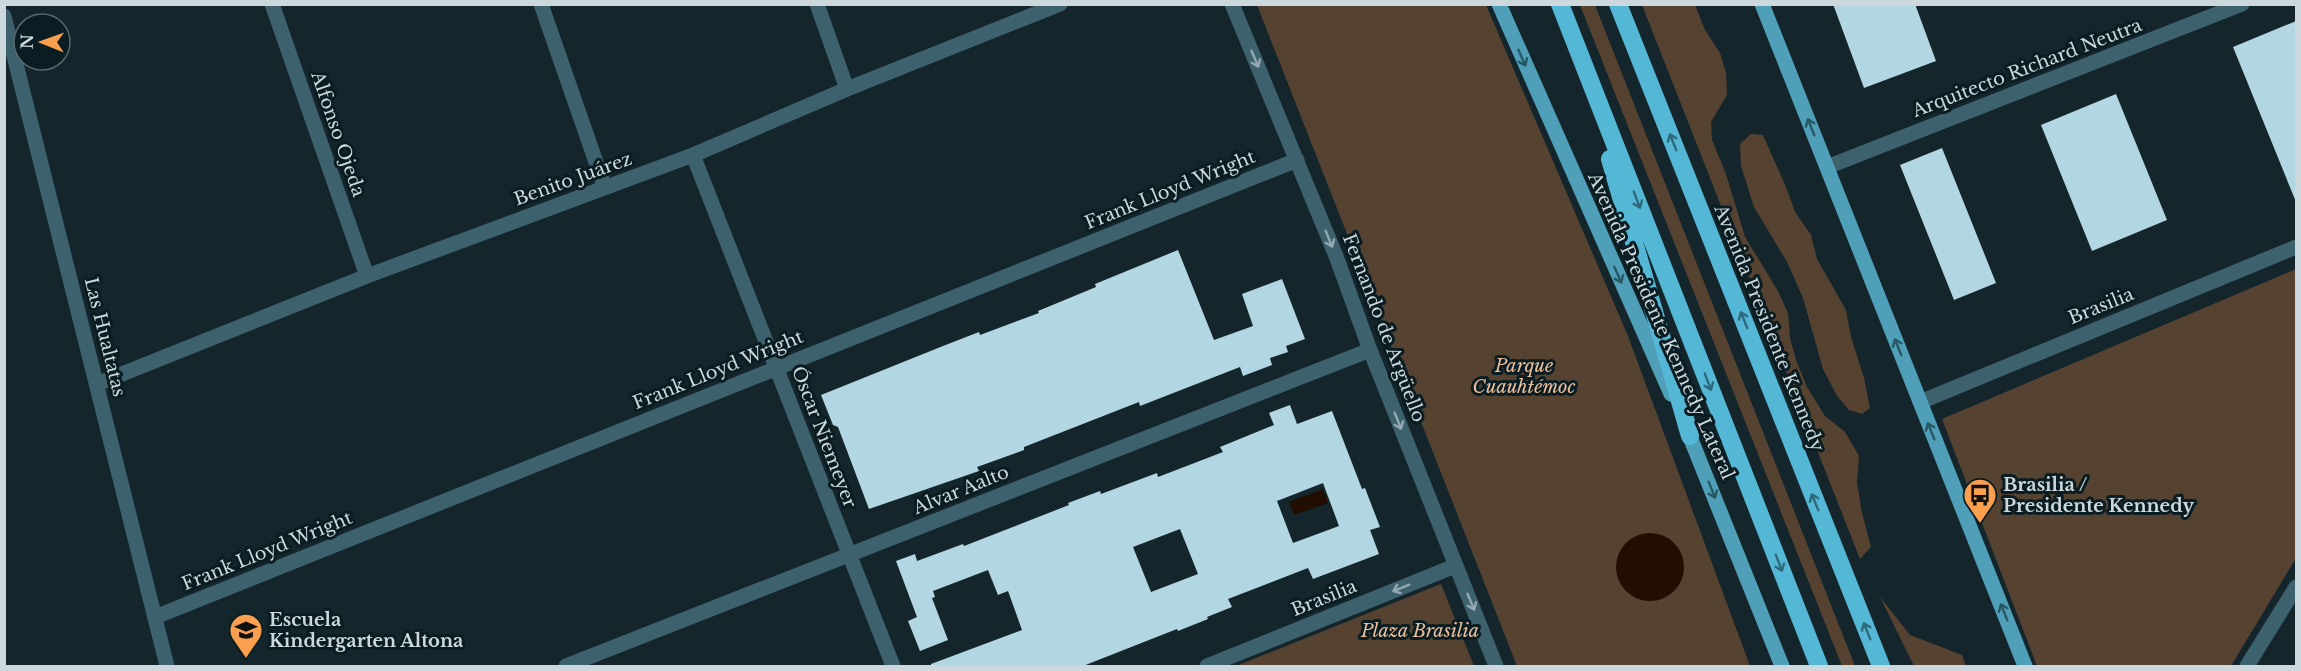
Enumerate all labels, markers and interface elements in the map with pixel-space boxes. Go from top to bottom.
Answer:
north arrow [12,12,72,72]
street label: Arquitecto Richard Neutra [1908,14,2145,122]
text: N [17,34,37,49]
one-way arrow [1250,49,1261,67]
one-way arrow [1518,49,1529,67]
street label: Alfonso Ojeda [306,67,370,200]
one-way arrow [1805,118,1816,137]
one-way arrow [1667,133,1678,152]
street label: Frank Lloyd Wright [1082,146,1259,234]
street label: Benito Juárez [511,147,635,211]
street label: Avenida Presidente Kennedy Lateral [1583,168,1739,483]
one-way arrow [1632,190,1643,209]
street label: Avenida Presidente Kennedy [1709,200,1829,455]
one-way arrow [1324,229,1335,248]
street label: Fernando de Argüello [1338,231,1430,425]
one-way arrow [1613,265,1625,283]
street label: Las Hualtatas [80,275,130,399]
street label: Brasilia [2065,283,2137,329]
one-way arrow [1737,312,1748,330]
street label: Frank Lloyd Wright [630,326,807,414]
one-way arrow [1892,339,1903,357]
park label: Parque Cuauhtémoc [1473,355,1575,398]
street label: Óscar Niemeyer [787,363,862,511]
one-way arrow [1703,372,1714,390]
one-way arrow [1393,411,1404,430]
one-way arrow [1925,422,1936,441]
street label: Alvar Aalto [909,461,1012,520]
place label: Brasilia / Presidente Kennedy [2003,474,2194,517]
bus stop icon: Brasilia / Presidente Kennedy [1962,477,1998,524]
one-way arrow [1707,480,1718,499]
one-way arrow [1809,493,1820,511]
street label: Frank Lloyd Wright [179,507,356,595]
one-way arrow [1774,553,1785,572]
street label: Brasilia [1288,575,1360,621]
one-way arrow [1392,583,1411,594]
one-way arrow [1466,592,1477,611]
one-way arrow [1998,603,2009,622]
place label: Escuela Kindergarten Altona [269,609,464,652]
school or university icon: Escuela Kindergarten Altona [228,612,264,659]
park label: Plaza Brasilia [1360,620,1479,642]
one-way arrow [1861,622,1872,641]

